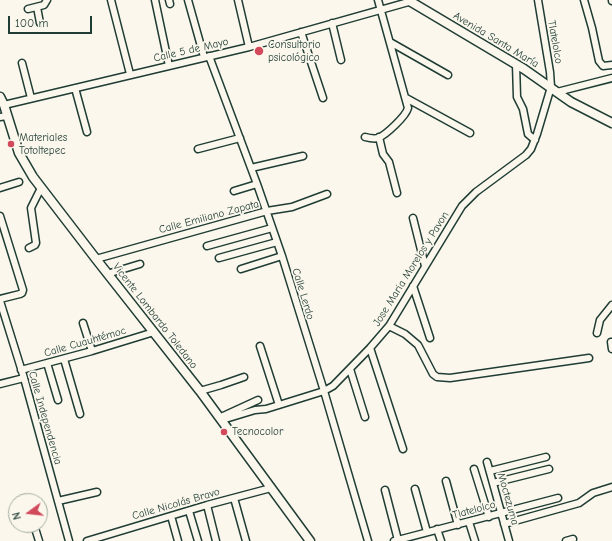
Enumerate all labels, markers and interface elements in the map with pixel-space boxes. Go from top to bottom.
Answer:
scale bar [10,8,94,34]
street label: Avenida Santa María [451,9,541,71]
text: 100 m [15,16,48,30]
street label: Tlatelolco [545,19,565,65]
street label: Calle 5 de Mayo [152,35,230,65]
place label: Consultorio psicológico [268,38,321,64]
marker: Consultorio psicológico [253,45,265,57]
place label: Materiales Totoltepec [19,131,67,157]
marker: Materiales Totoltepec [6,139,16,149]
street label: Calle Emiliano Zapata [158,197,260,237]
street label: Jose Maria Morelos y Pavon [370,209,452,329]
street label: Vicente Lombardo Toledano [110,261,200,371]
street label: Calle Lerdo [289,267,317,321]
street label: Calle Cuauhtémoc [43,324,127,360]
street label: Calle Independencia [25,370,65,466]
place label: Tecnocolor [232,425,283,439]
marker: Tecnocolor [219,427,229,437]
street label: Moctezuma [494,471,522,527]
street label: Calle Nicolás Bravo [131,485,221,523]
north arrow [8,493,48,533]
street label: Tlatelolco [451,498,497,522]
text: N [10,511,24,521]

